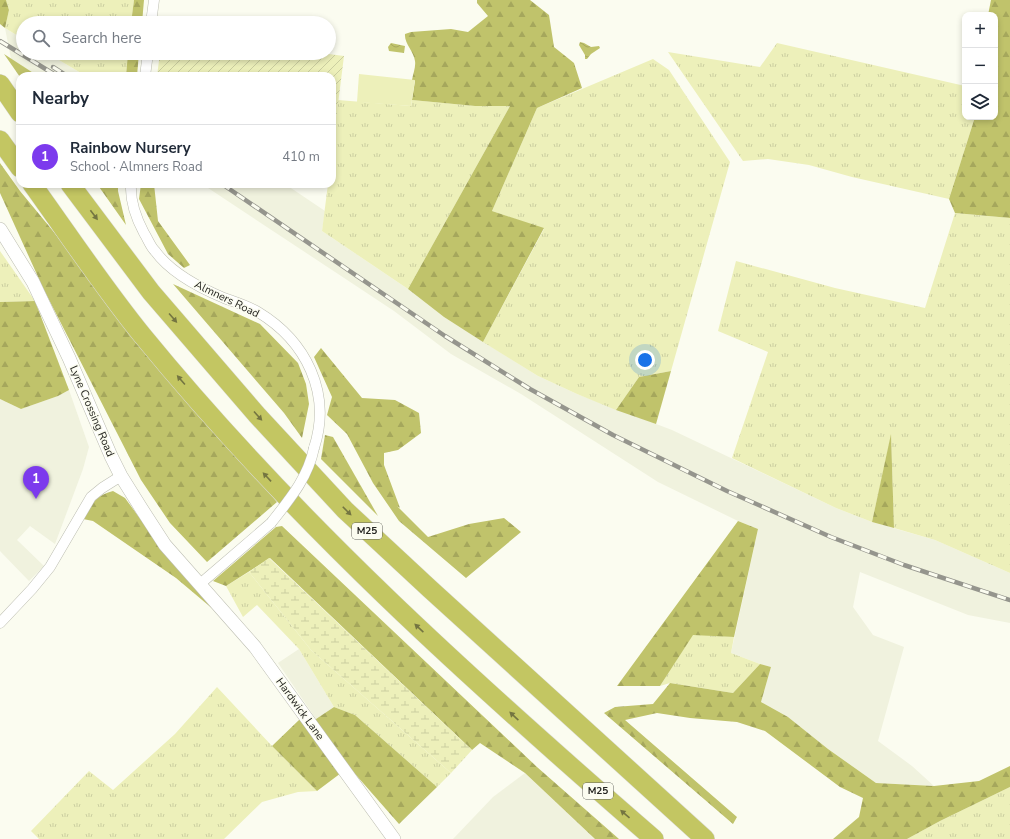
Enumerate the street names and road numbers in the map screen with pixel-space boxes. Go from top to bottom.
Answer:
street label: Almners Road [192,277,262,321]
street label: Lyne Crossing Road [66,363,118,459]
road number: M25 [352,523,382,539]
street label: Hardwick Lane [272,675,328,743]
road number: M25 [583,783,613,799]

